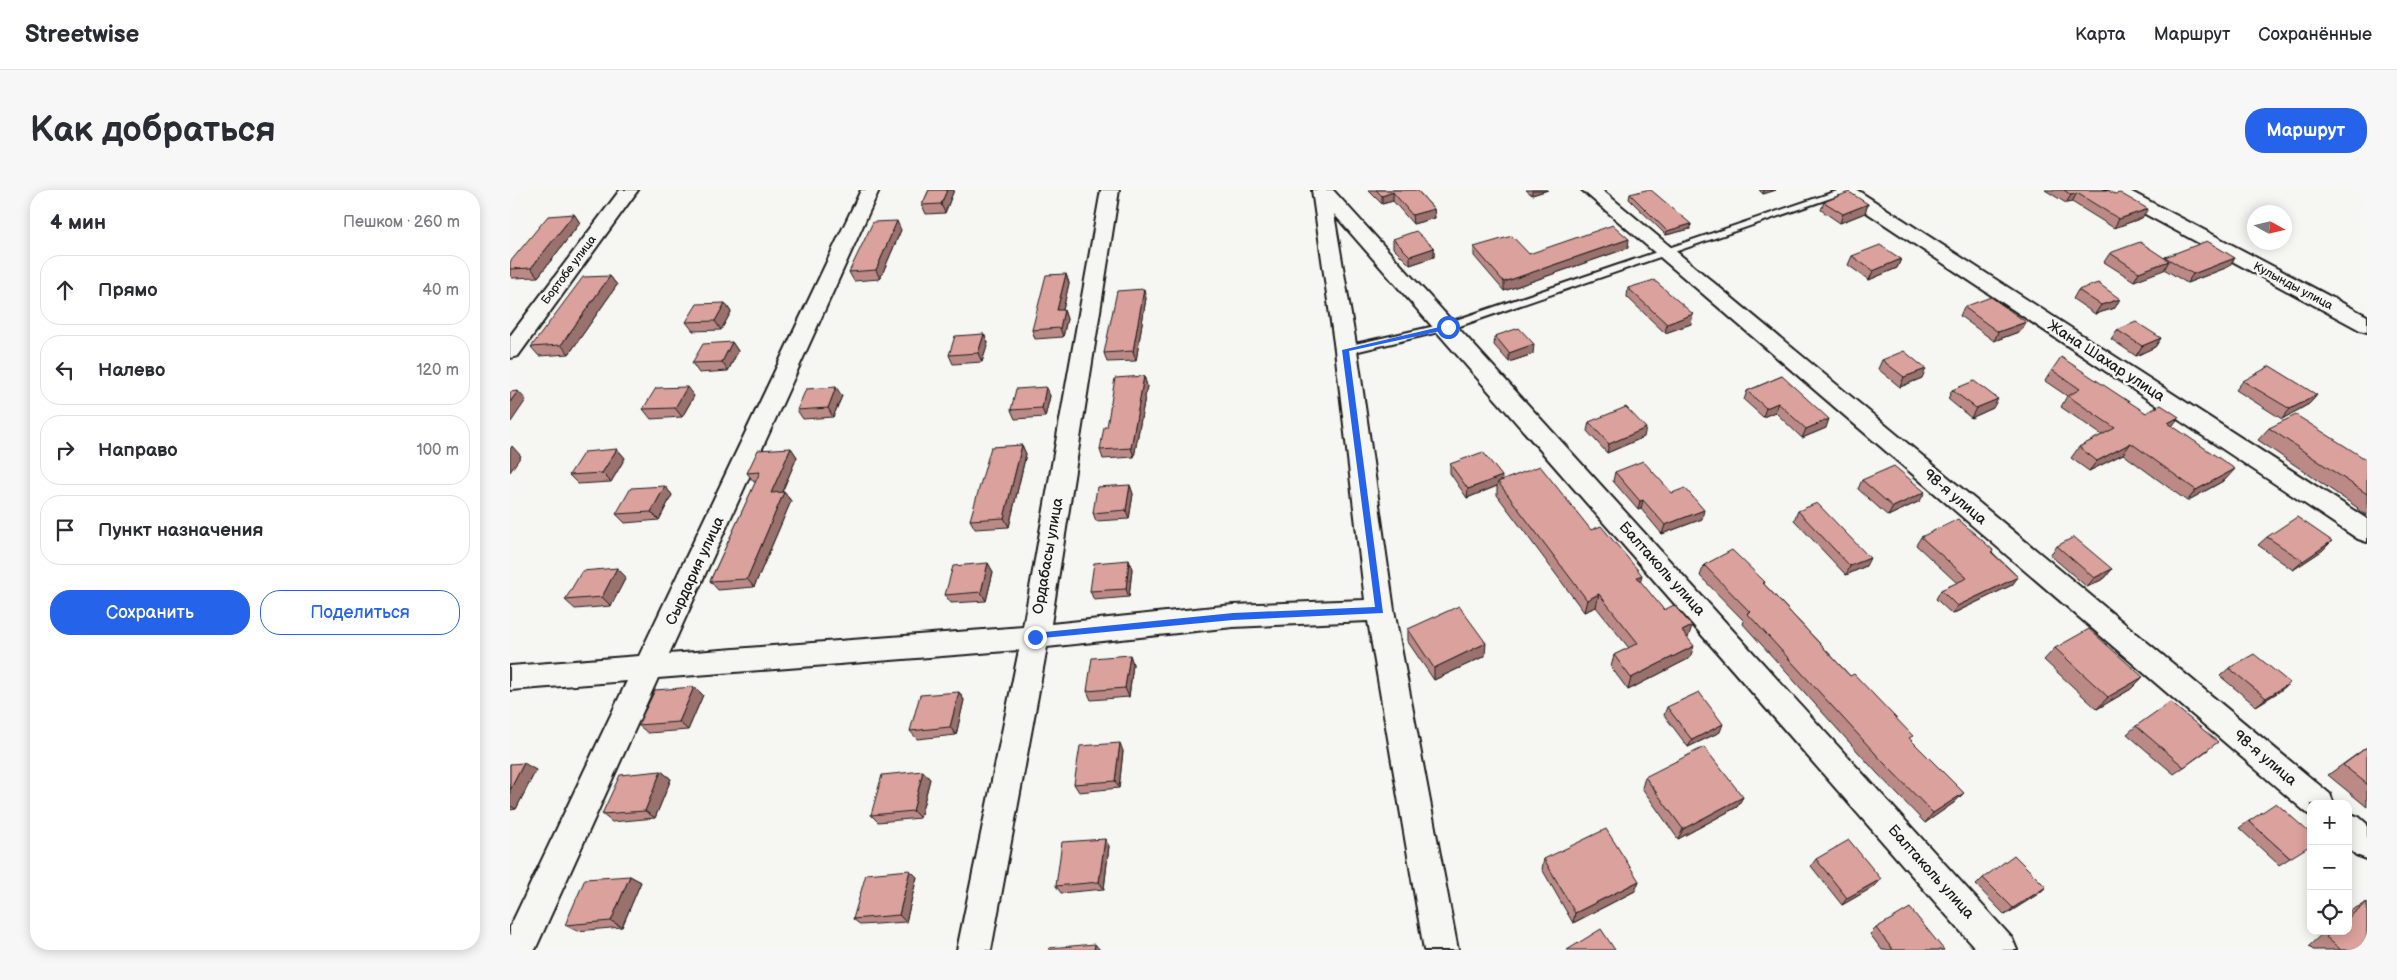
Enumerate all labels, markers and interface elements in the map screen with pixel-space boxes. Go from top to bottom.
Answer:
text: Streetwise [25,20,139,49]
text: Карта [2075,24,2126,45]
text: Маршрут [2154,24,2230,45]
text: Сохранённые [2258,24,2372,45]
button: Маршрут [2245,108,2367,153]
text: Как добраться [30,109,276,152]
north arrow [2247,205,2292,250]
text: 4 мин [50,210,106,235]
text: Пешком · 260 m [343,213,460,232]
street label: Бортобе улица [538,233,600,307]
street label: Кулынды улица [2251,259,2335,313]
icon: ahead [51,276,79,304]
text: Прямо [98,279,158,302]
text: 40 m [422,281,459,300]
route start [1437,316,1460,339]
street label: Жана Шахар улица [2044,316,2168,406]
icon: left [51,356,79,384]
text: Налево [98,359,165,382]
text: 120 m [416,361,459,380]
icon: right [51,436,79,464]
text: Направо [98,439,178,462]
text: 100 m [416,441,459,460]
street label: 98-я улица [1919,465,1991,529]
street label: Ордабасы улица [1028,496,1068,616]
street label: Сырдария улица [662,514,729,628]
icon: arrive [51,516,79,544]
street label: Балтаколь улица [1615,518,1709,620]
text: Пункт назначения [98,519,263,542]
button: Сохранить [50,590,250,635]
button: Поделиться [260,590,460,635]
route end [1024,626,1047,649]
street label: 98-я улица [2229,726,2301,790]
map controls [2307,800,2352,935]
button: + [2307,800,2352,845]
street label: Балтаколь улица [1884,821,1978,923]
button: − [2307,845,2352,890]
button: locate [2307,890,2352,935]

